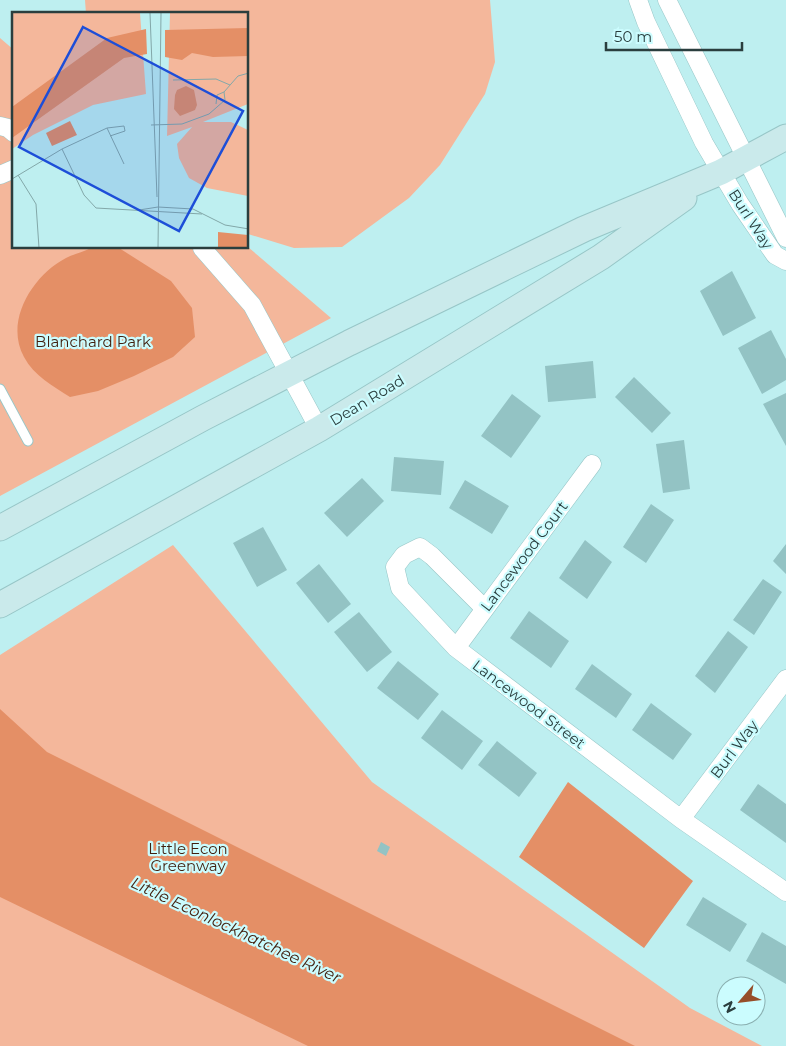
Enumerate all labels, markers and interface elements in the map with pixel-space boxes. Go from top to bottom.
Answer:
inset map [12,12,249,249]
scale bar [606,20,742,52]
text: 50 m [614,27,652,46]
street label: Burl Way [725,185,778,253]
park label: Blanchard Park [35,332,151,351]
street label: Dean Road [326,370,408,430]
street label: Lancewood Court [476,497,572,615]
street label: Lancewood Street [469,655,589,753]
street label: Burl Way [706,716,763,782]
park label: Little Econ Greenway [148,839,228,875]
water label: Little Econlockhatchee River [128,873,344,987]
north arrow [716,976,766,1026]
text: N [719,998,740,1016]

